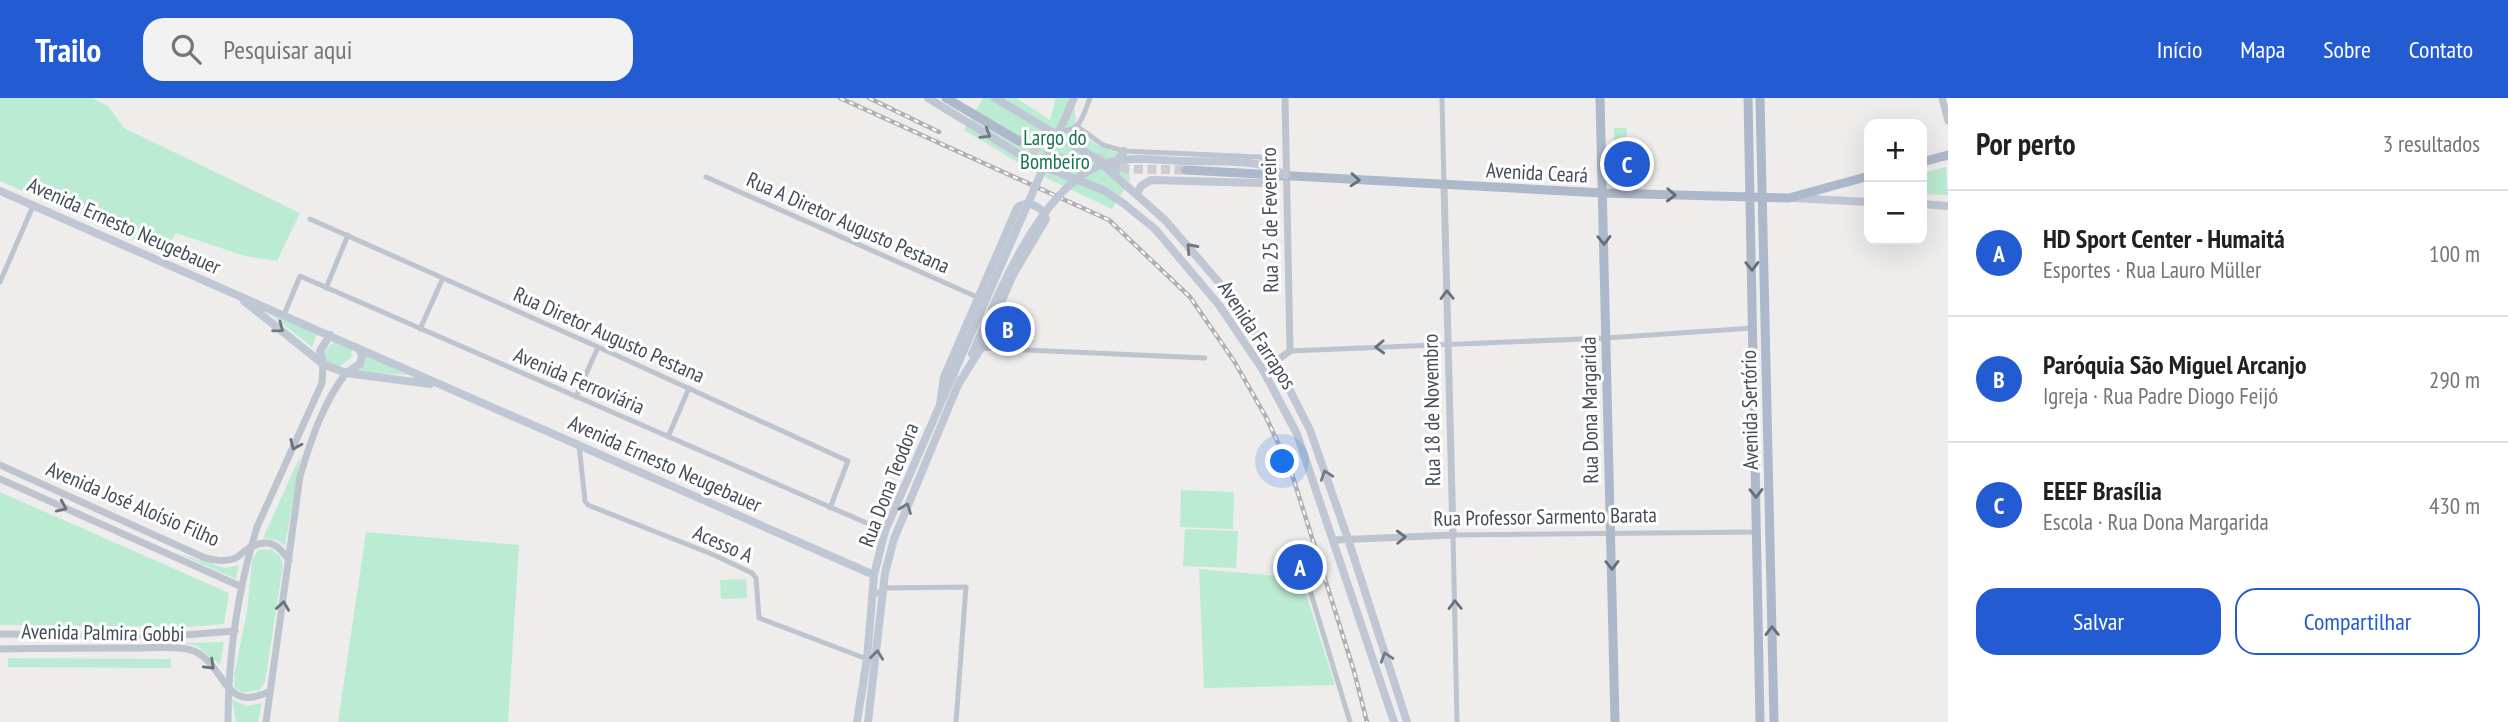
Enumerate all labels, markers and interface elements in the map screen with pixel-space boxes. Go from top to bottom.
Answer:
search box [143,18,633,81]
text: Trailo [35,28,101,71]
icon: search [167,30,205,68]
text: Pesquisar aqui [223,33,352,66]
text: Início [2157,34,2202,65]
text: Mapa [2240,34,2285,65]
text: Sobre [2323,34,2371,65]
text: Contato [2409,34,2473,65]
map controls [1864,119,1927,245]
button: + [1864,119,1927,182]
park label: Largo do Bombeiro [1020,124,1090,175]
text: Por perto [1976,124,2076,163]
one-way arrow [978,125,991,138]
text: 3 resultados [2383,129,2480,158]
pin: C [1604,138,1650,190]
street label: Rua 25 de Fevereiro [1255,147,1284,293]
street label: Avenida Ceará [1485,156,1589,189]
street label: Rua A Diretor Augusto Pestana [743,166,954,279]
street label: Avenida Ernesto Neugebauer [23,171,225,280]
one-way arrow [1349,172,1360,187]
button: − [1864,182,1927,245]
one-way arrow [1666,188,1677,203]
text: HD Sport Center - Humaitá [2043,222,2285,255]
one-way arrow [1596,235,1612,245]
text: A [1993,239,2005,268]
text: 100 m [2429,239,2480,268]
one-way arrow [1186,243,1199,256]
text: Esportes · Rua Lauro Müller [2043,255,2261,284]
one-way arrow [1744,261,1760,271]
street label: Avenida Farrapos [1212,275,1303,394]
street label: Rua Diretor Augusto Pestana [509,280,709,389]
one-way arrow [1439,289,1454,300]
pin: B [985,303,1031,355]
one-way arrow [271,319,283,332]
street label: Rua 18 de Novembro [1417,334,1446,486]
street label: Rua Dona Margarida [1575,336,1604,484]
one-way arrow [1374,340,1385,355]
street label: Avenida Ferroviária [510,341,649,420]
text: Paróquia São Miguel Arcanjo [2043,348,2307,381]
street label: Avenida Sertório [1735,350,1764,470]
text: B [1993,365,2005,394]
text: 290 m [2429,365,2480,394]
text: Igreja · Rua Padre Diogo Feijó [2043,381,2278,410]
street label: Avenida Ernesto Neugebauer [564,409,766,518]
street label: Rua Dona Teodora [852,419,925,551]
one-way arrow [289,438,303,450]
your location [1265,444,1299,478]
street label: Avenida José Aloísio Filho [42,455,224,552]
one-way arrow [1320,469,1334,481]
text: EEEF Brasília [2043,474,2162,507]
one-way arrow [1748,488,1764,499]
text: C [1994,491,2004,520]
text: 430 m [2429,491,2480,520]
one-way arrow [55,499,68,513]
street label: Rua Professor Sarmento Barata [1433,501,1657,532]
one-way arrow [897,502,911,514]
text: Escola · Rua Dona Margarida [2043,507,2269,536]
street label: Acesso A [689,518,757,569]
one-way arrow [1395,529,1406,544]
pin: A [1277,541,1323,593]
one-way arrow [1604,560,1619,571]
button: Salvar [1976,588,2221,655]
button: Compartilhar [2235,588,2480,655]
one-way arrow [1447,599,1462,610]
one-way arrow [275,600,290,612]
street label: Avenida Palmira Gobbi [21,618,185,647]
one-way arrow [1765,625,1780,636]
one-way arrow [869,649,884,661]
one-way arrow [1380,651,1395,663]
one-way arrow [201,657,214,670]

